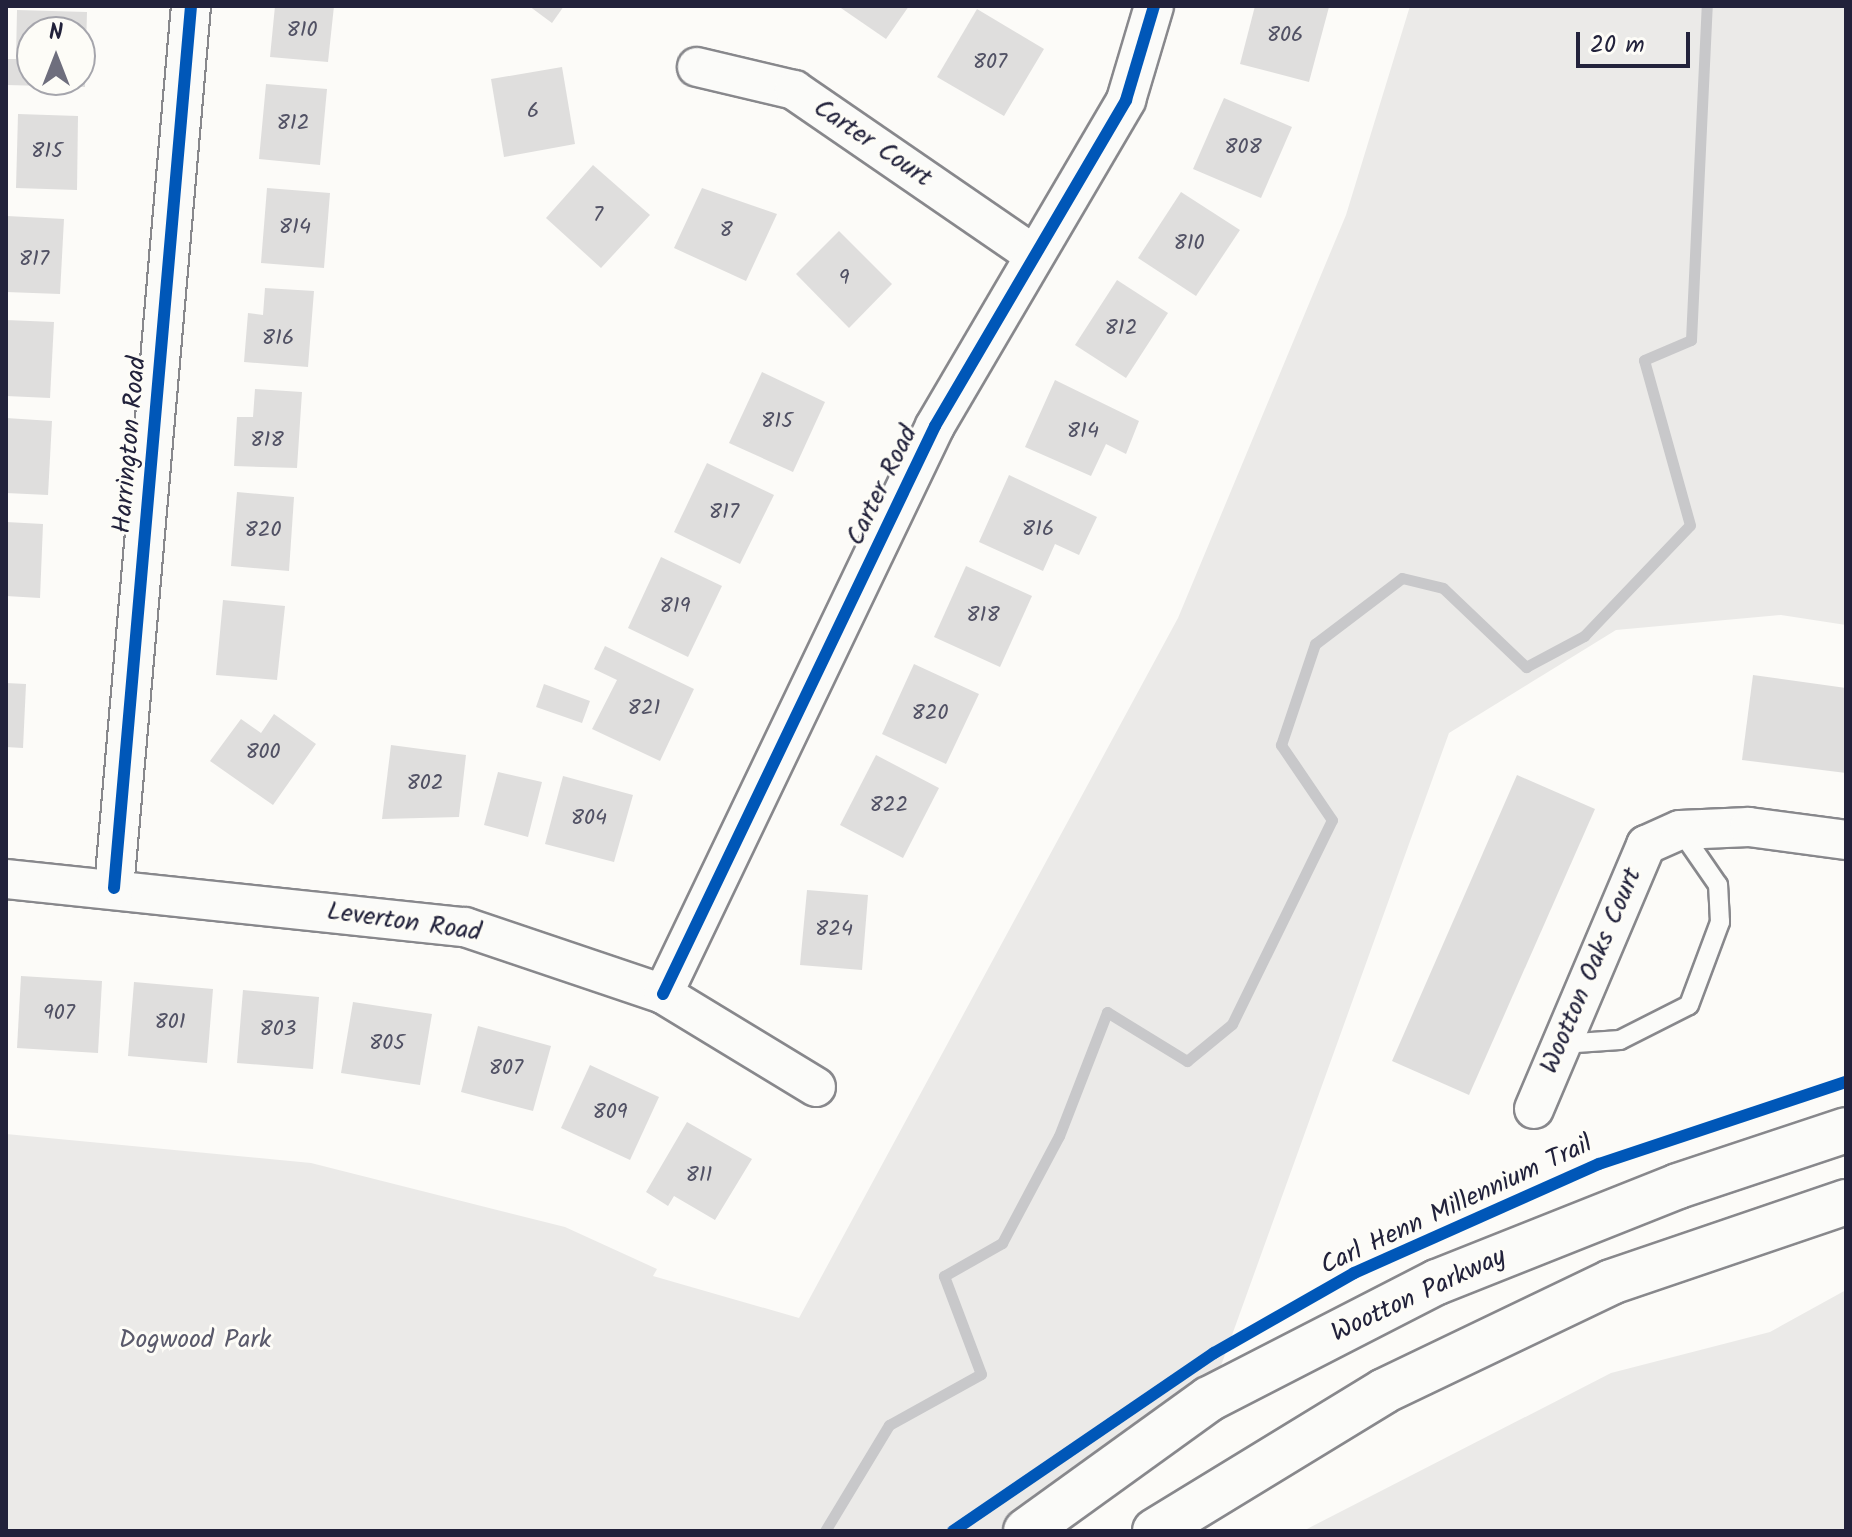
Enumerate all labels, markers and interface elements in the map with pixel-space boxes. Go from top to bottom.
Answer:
north arrow [16,16,96,96]
text: N [49,16,63,51]
scale bar [1580,16,1694,66]
house number: 810 [286,18,318,44]
house number: 806 [1267,23,1303,49]
text: 20 m [1590,26,1645,65]
house number: 807 [973,50,1007,76]
street label: Carter Court [807,93,937,195]
house number: 6 [527,99,539,125]
house number: 812 [277,111,309,137]
house number: 808 [1224,135,1262,161]
house number: 815 [31,139,63,165]
house number: 7 [593,203,603,229]
house number: 814 [279,215,311,241]
house number: 8 [719,218,733,244]
house number: 810 [1173,231,1205,257]
house number: 817 [19,247,49,273]
house number: 9 [839,266,849,292]
house number: 812 [1105,316,1137,342]
house number: 816 [262,326,294,352]
street label: Harrington Road [108,355,154,535]
house number: 815 [761,409,793,435]
house number: 814 [1067,419,1099,445]
street label: Carter Road [841,421,925,551]
house number: 818 [250,428,284,454]
house number: 817 [709,500,739,526]
house number: 816 [1022,517,1054,543]
house number: 820 [244,518,282,544]
house number: 819 [660,594,690,620]
house number: 818 [966,603,1000,629]
house number: 821 [628,696,660,722]
house number: 820 [911,701,949,727]
house number: 800 [245,740,281,766]
house number: 802 [406,771,444,797]
house number: 822 [870,793,908,819]
house number: 804 [571,806,607,832]
street label: Wootton Oaks Court [1535,863,1649,1079]
street label: Leverton Road [325,897,483,949]
house number: 824 [815,917,853,943]
house number: 907 [43,1001,75,1027]
house number: 801 [154,1010,186,1036]
house number: 803 [260,1017,296,1043]
house number: 805 [369,1031,405,1057]
house number: 807 [489,1056,523,1082]
house number: 809 [593,1100,627,1126]
street label: Carl Henn Millennium Trail [1316,1129,1598,1283]
house number: 811 [685,1163,713,1189]
street label: Wootton Parkway [1327,1242,1511,1350]
park label: Dogwood Park [119,1325,271,1357]

